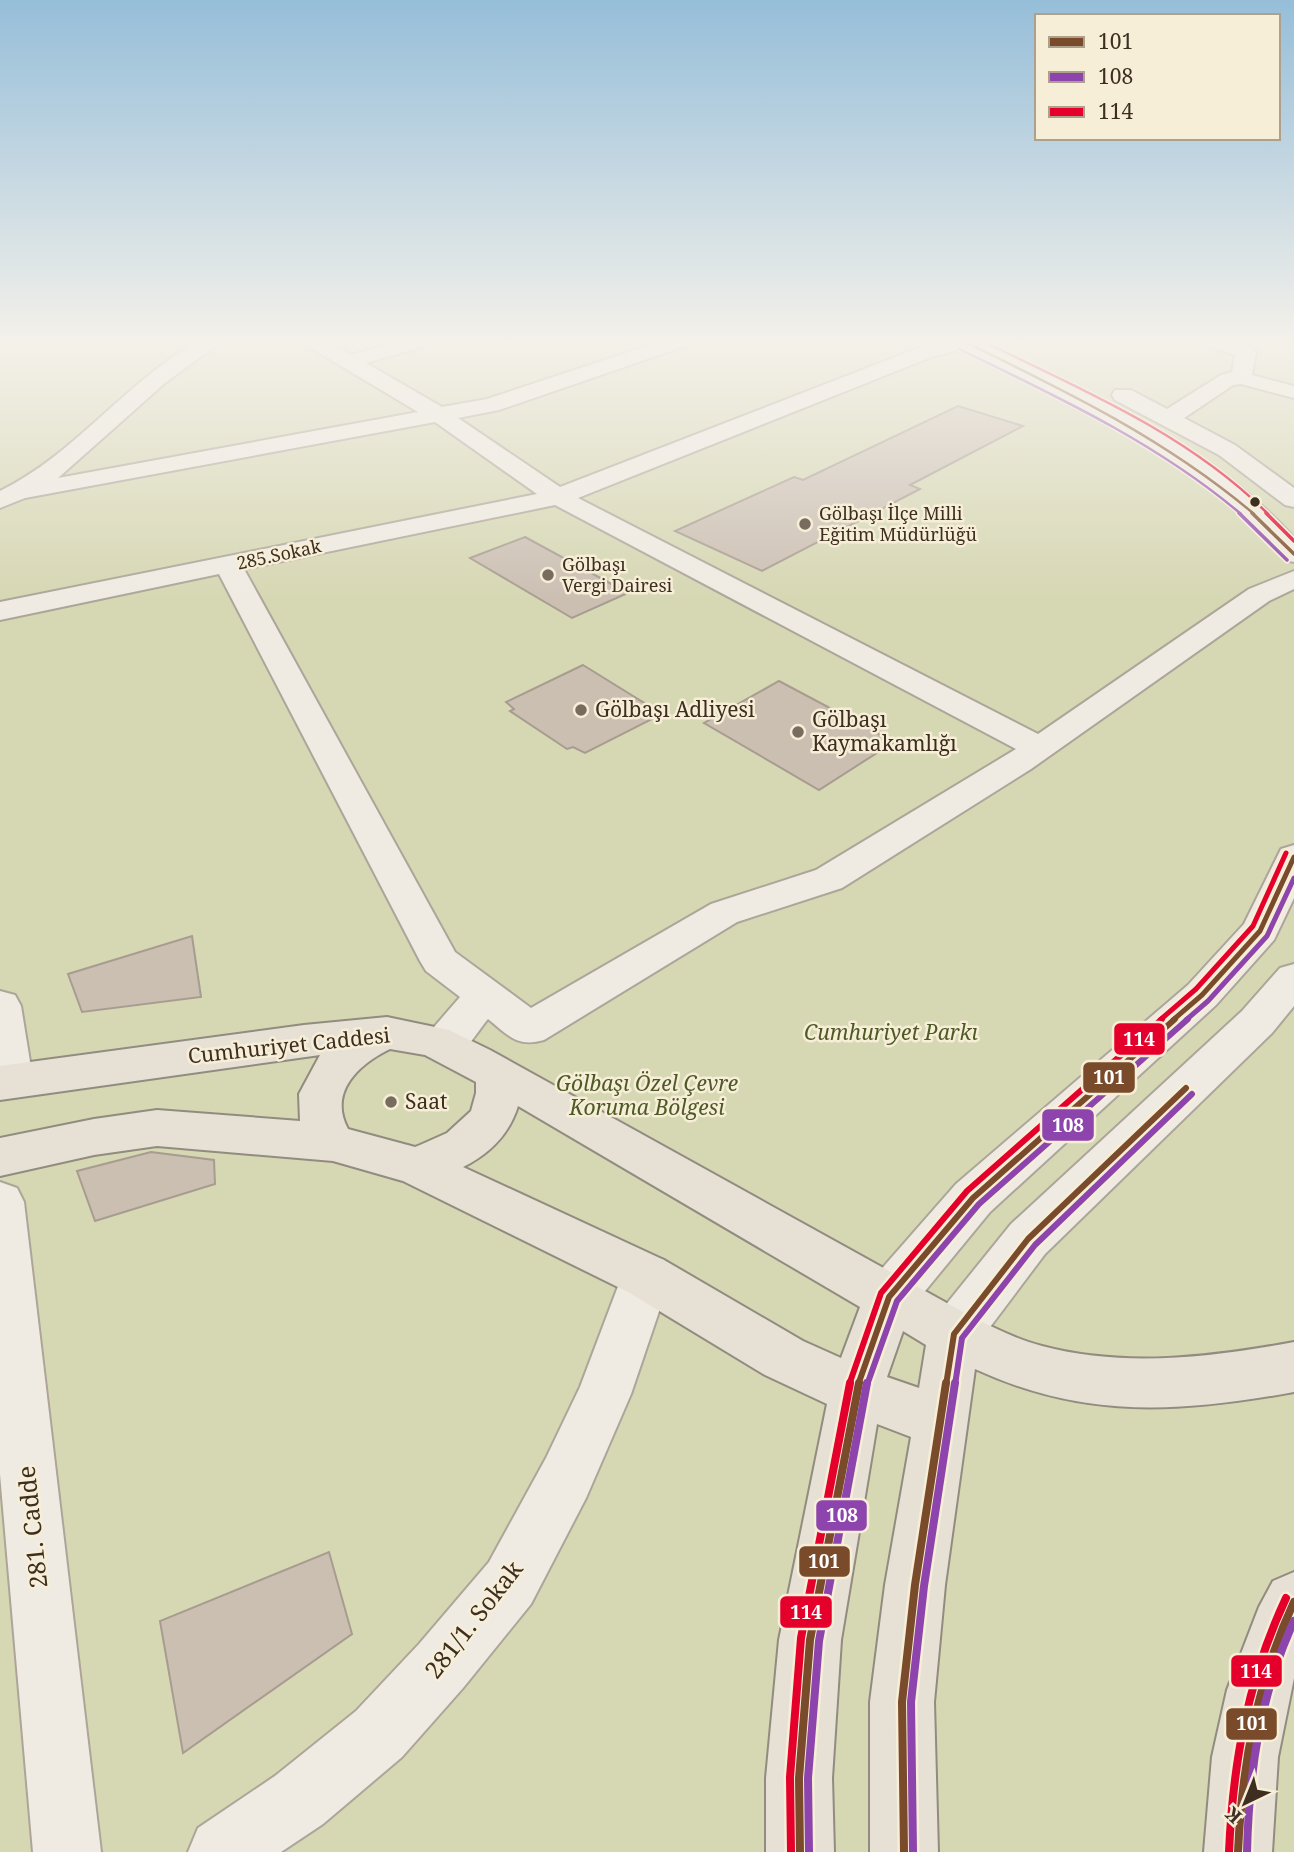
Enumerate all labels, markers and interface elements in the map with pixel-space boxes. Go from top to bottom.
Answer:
legend [1035,14,1280,140]
text: 101 [1098,27,1133,55]
text: 108 [1098,62,1133,90]
text: 114 [1098,97,1133,125]
unlabelled marker [1248,495,1262,509]
place label: Gölbaşı İlçe Milli Eğitim Müdürlüğü [819,501,977,546]
marker: Gölbaşı İlçe Milli Eğitim Müdürlüğü [797,516,813,532]
street label: 285.Sokak [234,533,324,575]
place label: Gölbaşı Vergi Dairesi [562,552,673,597]
marker: Gölbaşı Vergi Dairesi [540,567,556,583]
place label: Gölbaşı Adliyesi [595,695,755,723]
marker: Gölbaşı Adliyesi [573,702,589,718]
place label: Gölbaşı Kaymakamlığı [812,705,957,757]
marker: Gölbaşı Kaymakamlığı [790,724,806,740]
park label: Cumhuriyet Parkı [804,1018,979,1046]
street label: Cumhuriyet Caddesi [186,1020,392,1070]
line badge: 114 [1113,1022,1166,1056]
text: 114 [1123,1026,1155,1052]
line badge: 101 [1082,1061,1136,1094]
text: 101 [1093,1064,1125,1090]
park label: Gölbaşı Özel Çevre Koruma Bölgesi [556,1069,738,1121]
place label: Saat [405,1087,447,1115]
marker: Saat [383,1094,399,1110]
line badge: 108 [1041,1108,1095,1142]
text: 108 [1052,1112,1084,1138]
street label: 281. Cadde [9,1464,54,1590]
line badge: 108 [815,1499,868,1532]
text: 108 [826,1502,858,1528]
line badge: 101 [798,1545,851,1578]
text: 101 [808,1548,840,1574]
street label: 281/1. Sokak [416,1552,530,1685]
line badge: 114 [779,1595,833,1629]
text: 114 [790,1599,822,1625]
line badge: 114 [1230,1654,1283,1688]
text: 114 [1240,1658,1272,1684]
line badge: 101 [1225,1707,1278,1741]
text: 101 [1236,1710,1268,1736]
north arrow [1210,1768,1280,1838]
text: K [1219,1801,1247,1830]

